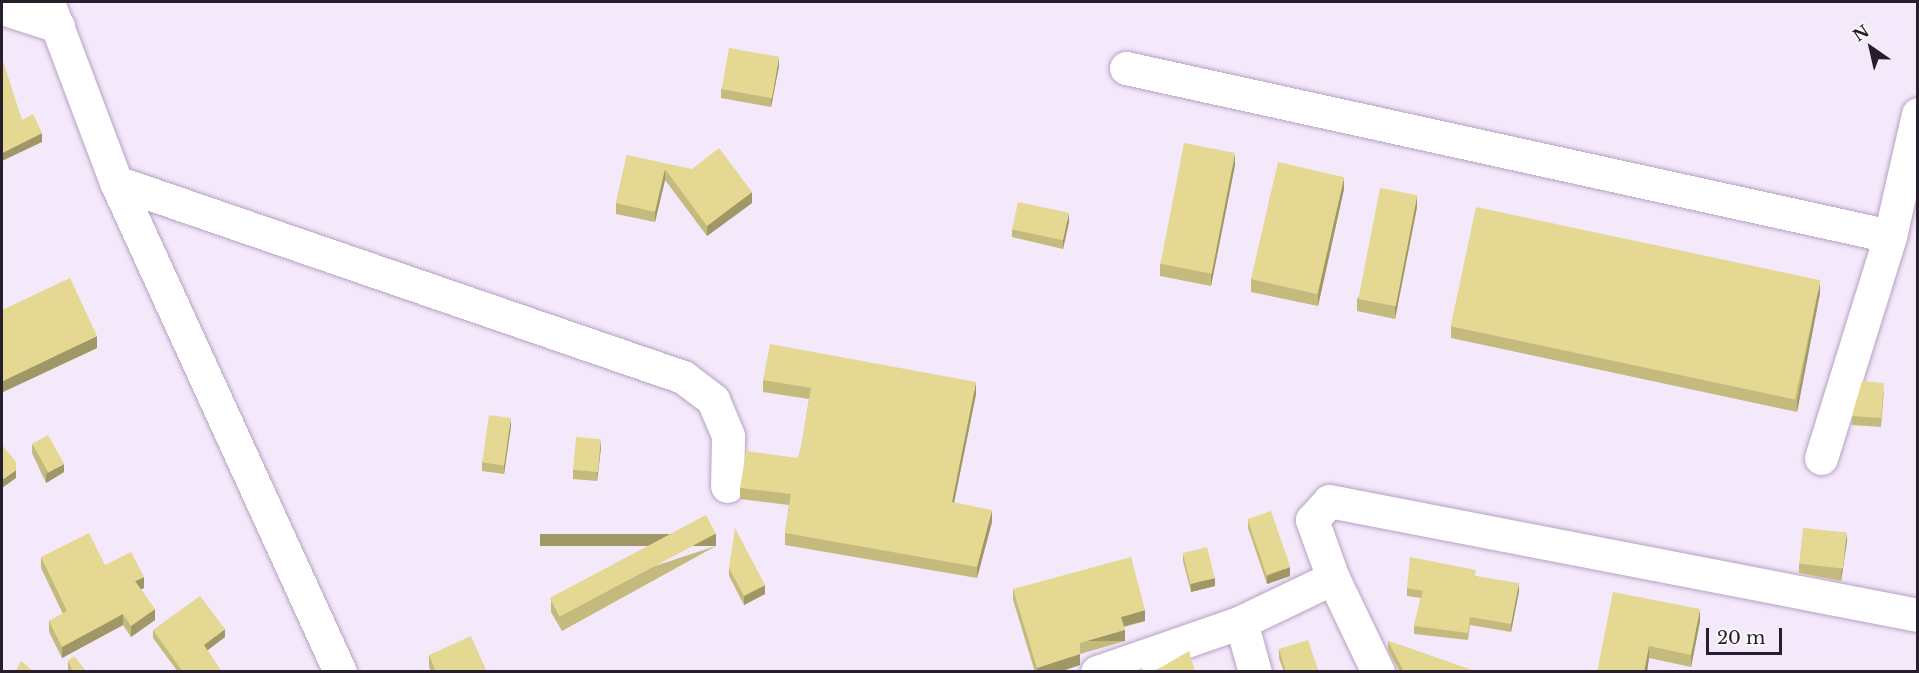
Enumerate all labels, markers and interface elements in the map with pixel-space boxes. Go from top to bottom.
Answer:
north arrow [1841,18,1901,78]
text: N [1849,21,1873,46]
scale bar [1709,616,1786,654]
text: 20 m [1717,627,1765,649]

